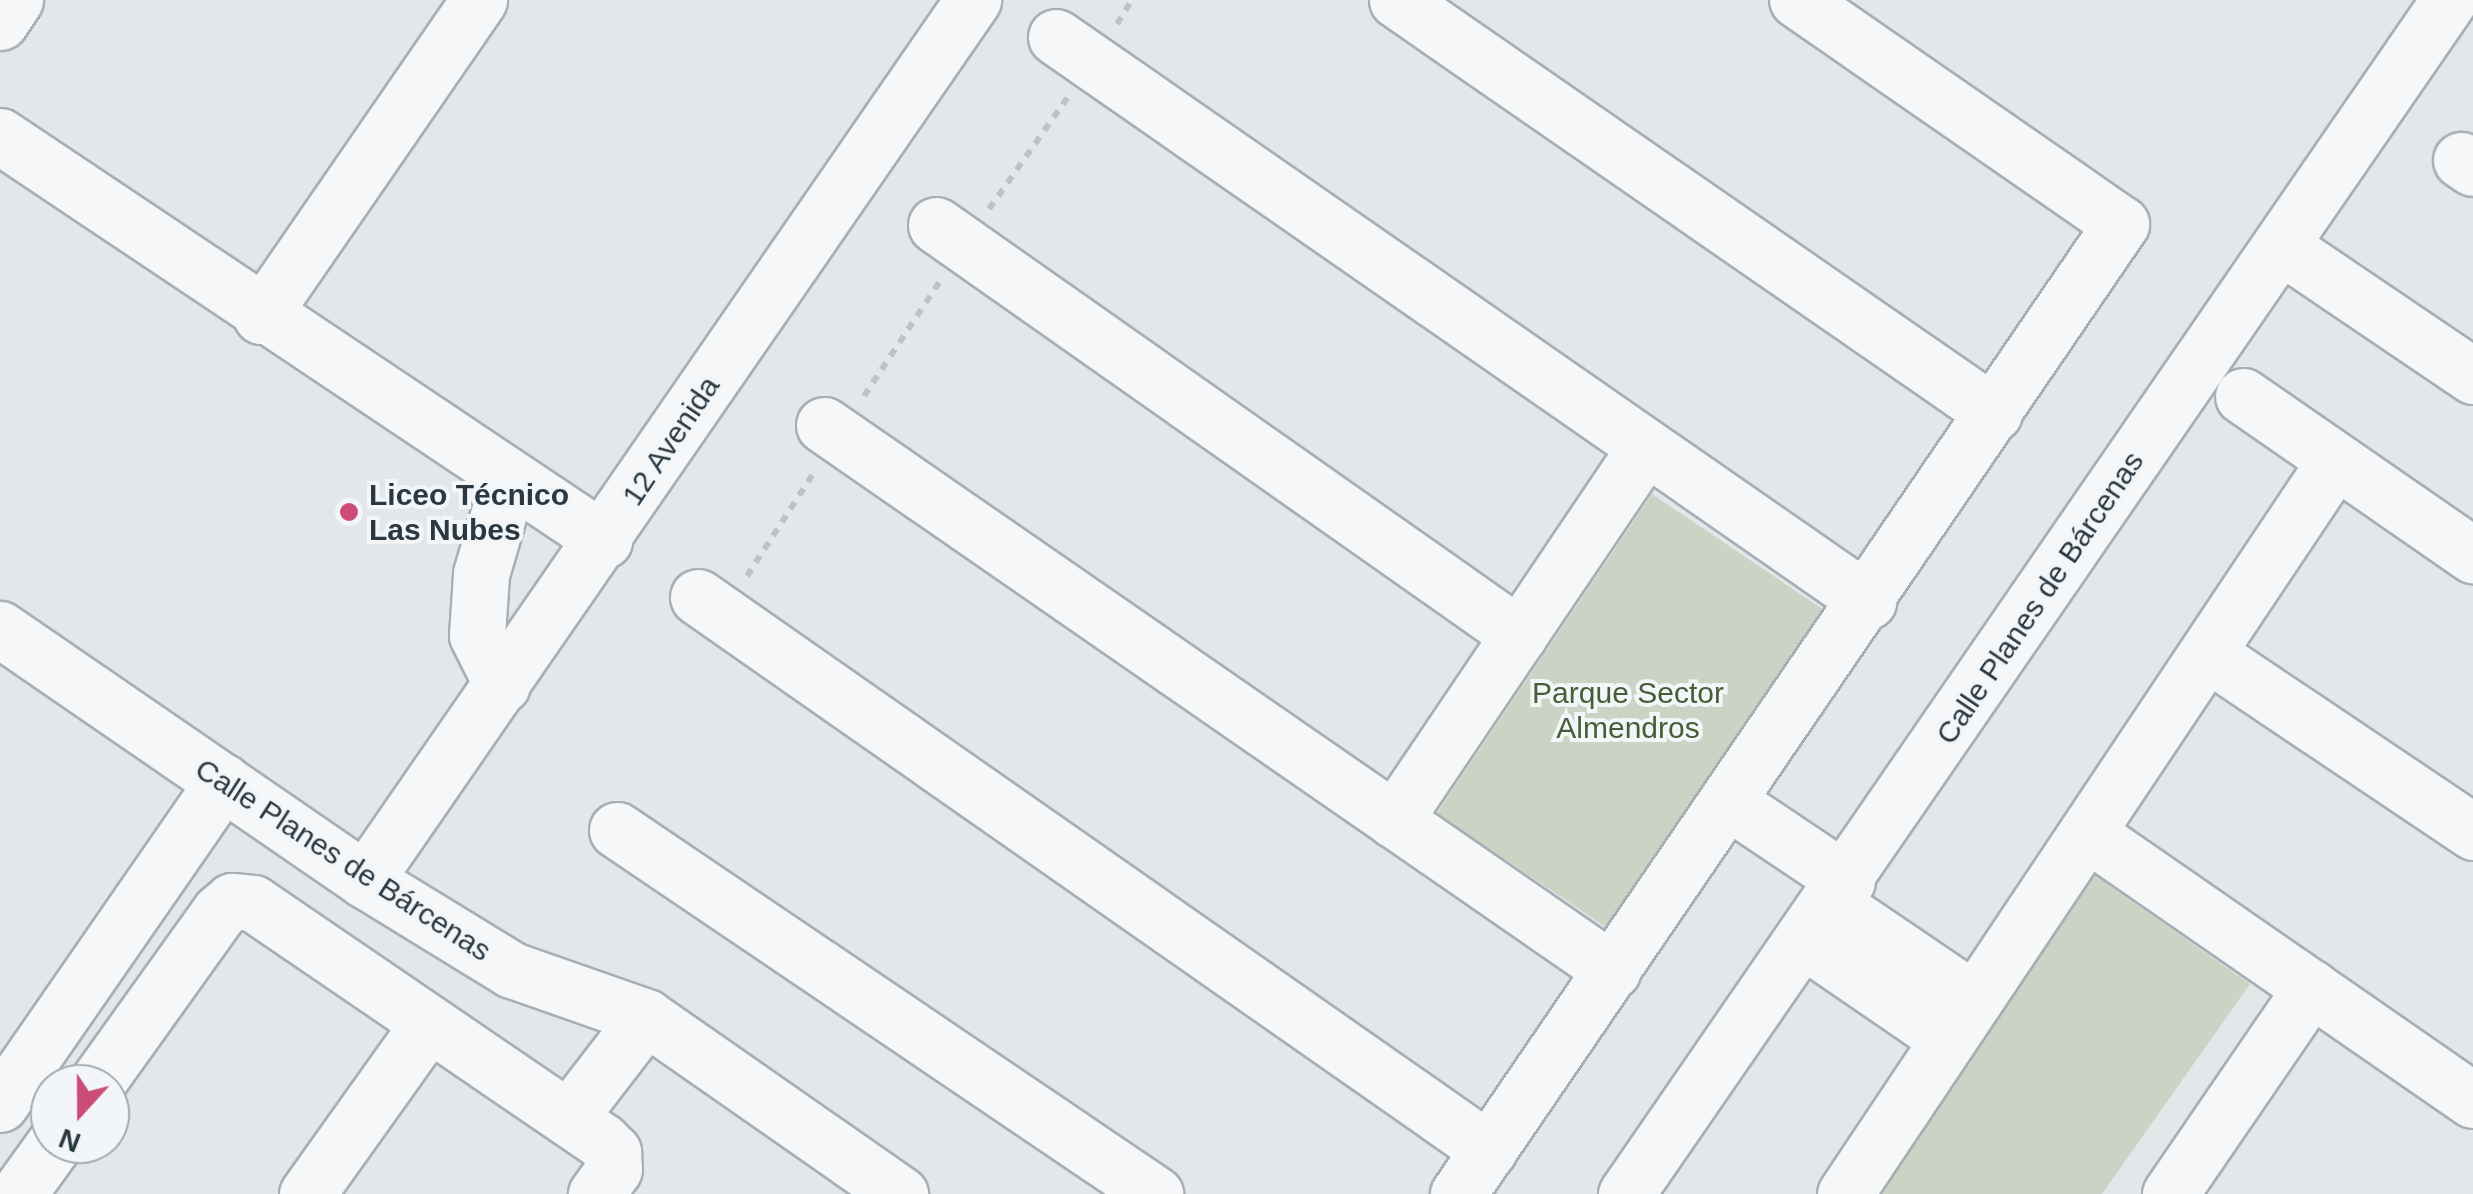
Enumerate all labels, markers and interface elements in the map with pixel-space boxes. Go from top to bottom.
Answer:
street label: 12 Avenida [614,369,728,513]
street label: Calle Planes de Bárcenas [1929,445,2151,751]
place label: Liceo Técnico Las Nubes [369,477,569,548]
marker: Liceo Técnico Las Nubes [338,501,360,523]
park label: Parque Sector Almendros [1532,675,1724,746]
street label: Calle Planes de Bárcenas [188,751,498,969]
north arrow [30,1064,130,1164]
text: N [55,1123,85,1159]

